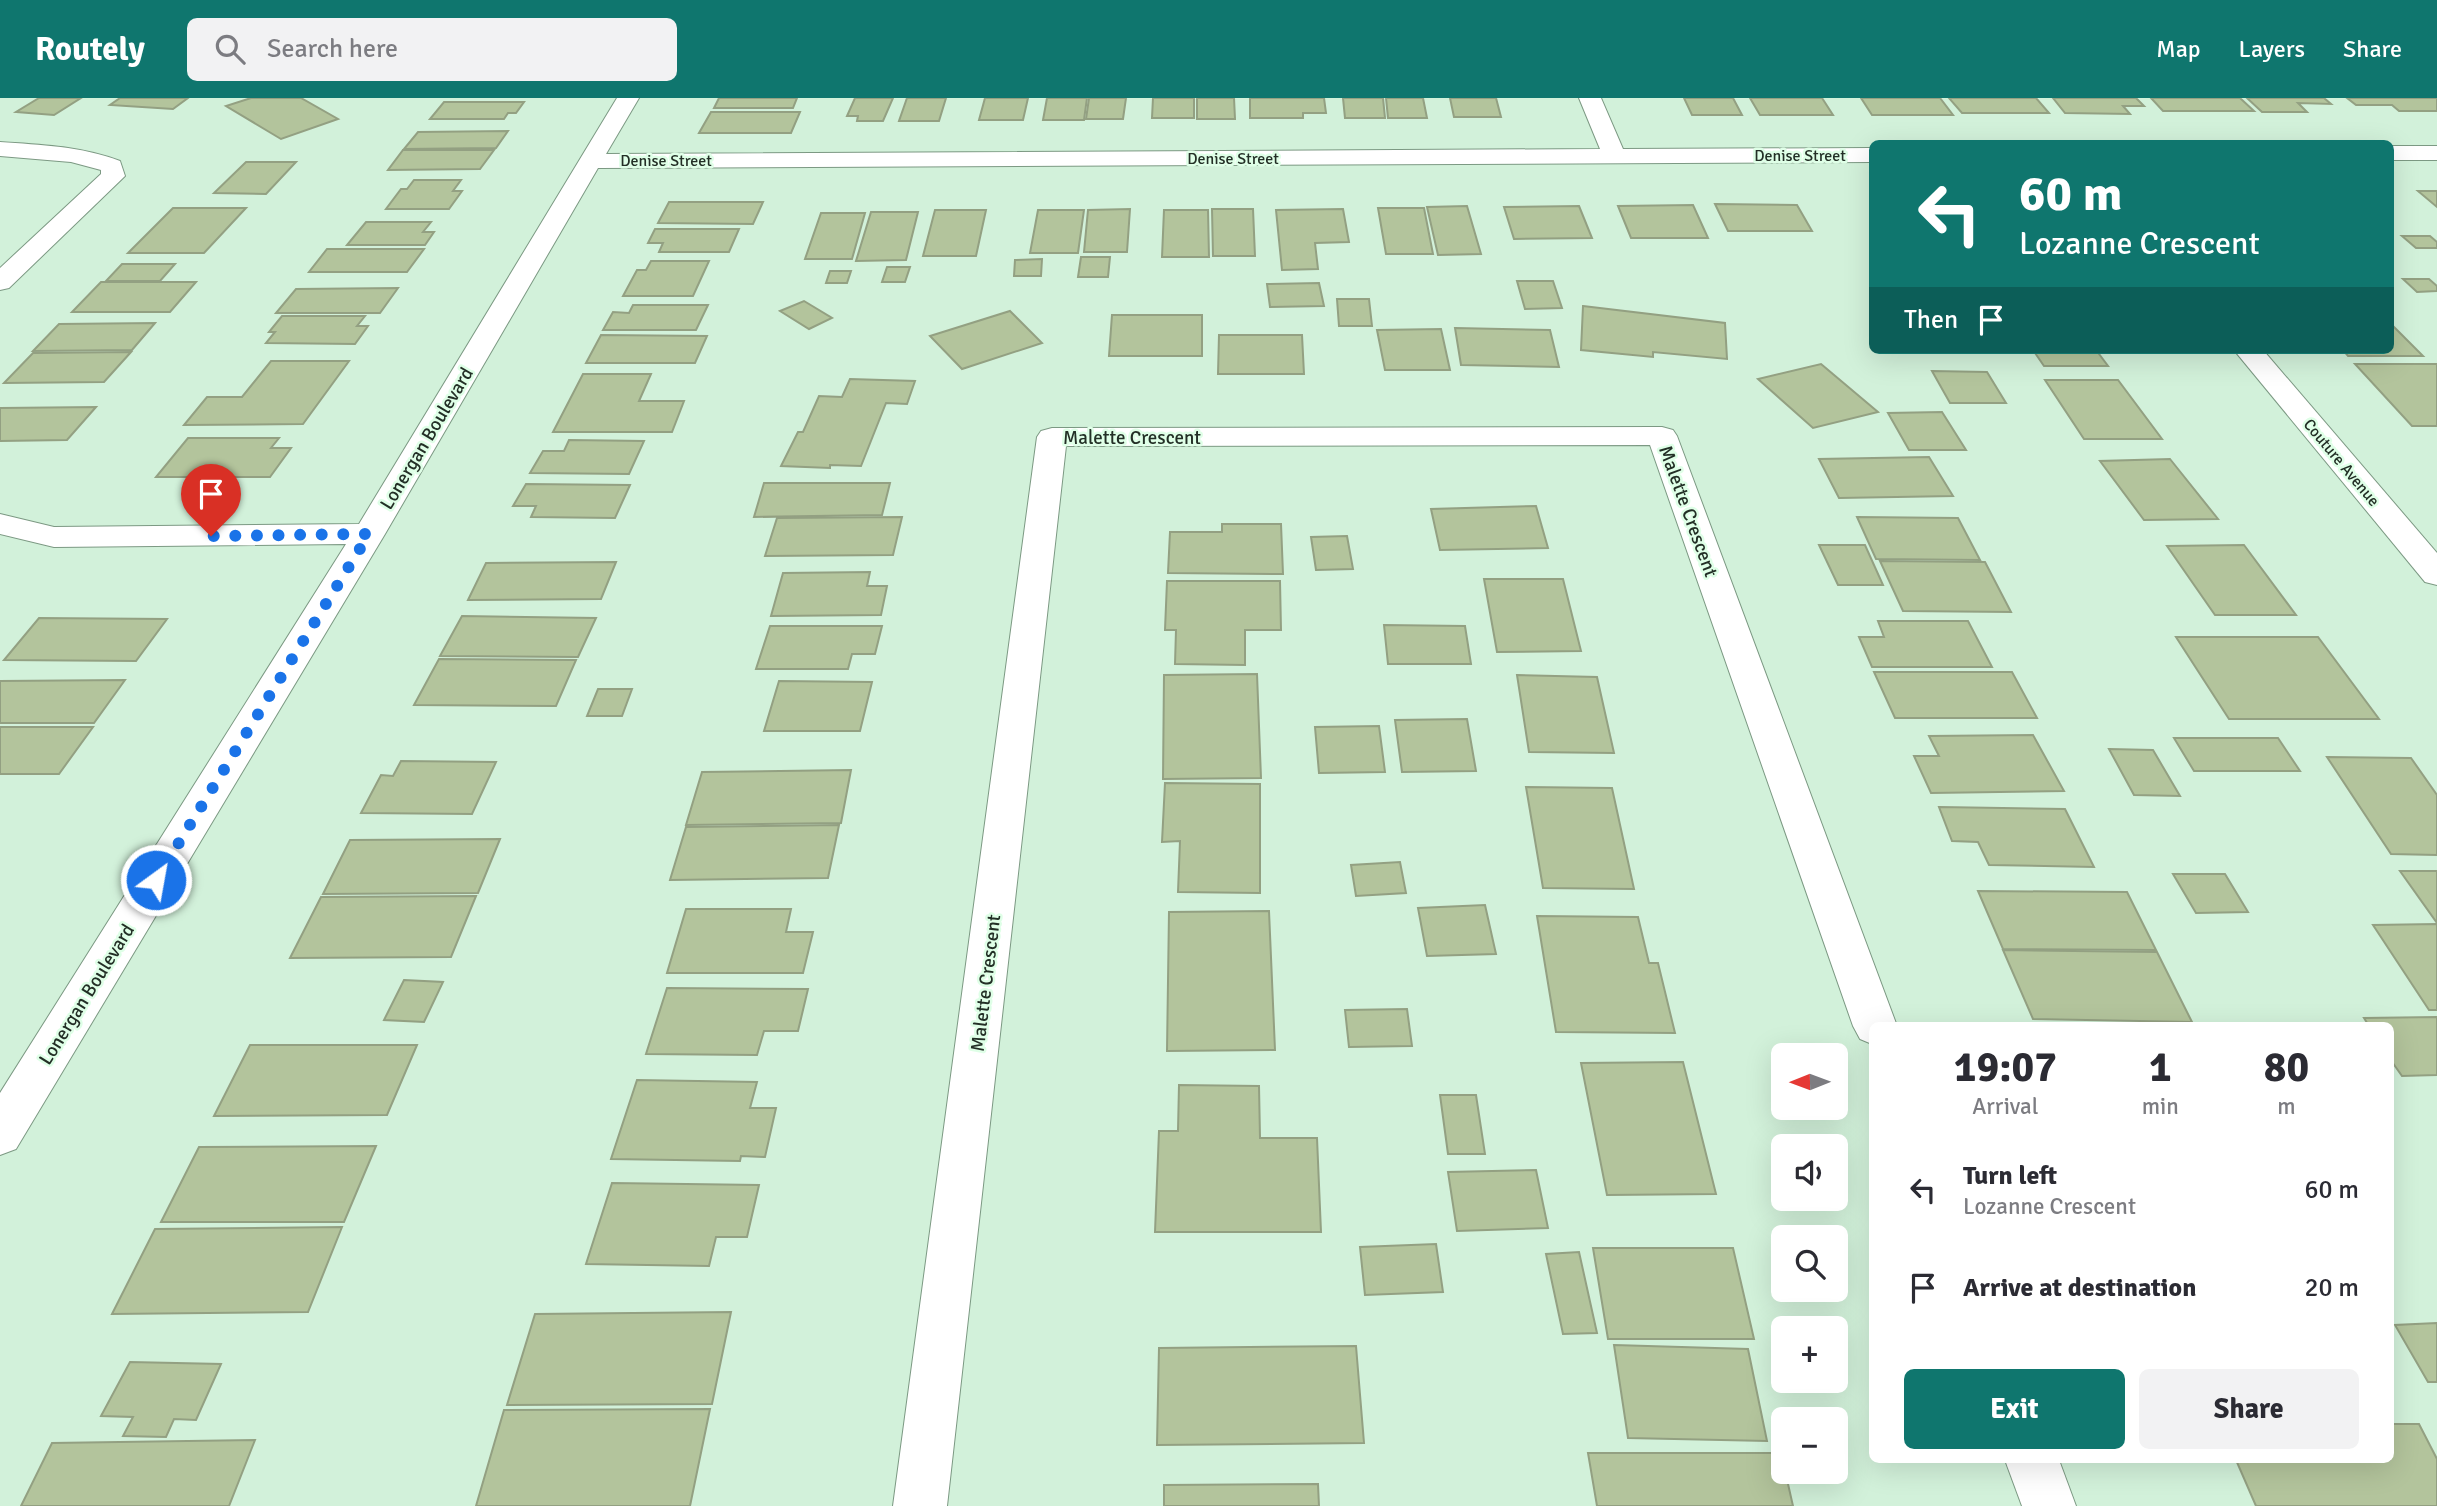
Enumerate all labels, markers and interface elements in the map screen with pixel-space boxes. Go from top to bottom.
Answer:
search box [187,18,677,81]
text: Routely [35,29,145,70]
icon: search [211,30,249,68]
text: Search here [267,33,398,65]
text: Map [2156,34,2201,64]
text: Layers [2239,34,2305,64]
text: Share [2343,34,2402,64]
street label: Denise Street [1754,146,1846,166]
street label: Denise Street [1187,149,1279,169]
street label: Denise Street [620,151,712,171]
text: 60 m [2019,164,2122,224]
icon: left [1904,168,1995,259]
text: Lozanne Crescent [2019,224,2260,263]
icon: arrive [1972,301,2010,339]
text: Then [1904,304,1958,336]
street label: Lonergan Boulevard [375,363,479,514]
street label: Couture Avenue [2299,415,2384,510]
street label: Malette Crescent [1063,426,1201,450]
street label: Malette Crescent [1653,442,1723,581]
pin [181,464,241,536]
icon: arrive [192,475,230,513]
position arrow [119,843,193,917]
street label: Malette Crescent [966,913,1006,1053]
street label: Lonergan Boulevard [34,920,140,1069]
text: 19:07 [1954,1042,2057,1093]
text: 1 [2149,1042,2172,1093]
text: 80 [2264,1042,2309,1093]
north arrow [1771,1043,1848,1120]
map controls [1771,1043,1848,1484]
text: Arrival [1972,1092,2039,1121]
text: min [2142,1092,2179,1121]
text: m [2277,1092,2296,1121]
button: sound [1771,1134,1848,1211]
text: Turn left [1963,1160,2057,1192]
icon: left [1904,1171,1942,1209]
text: 60 m [2304,1174,2359,1206]
text: Lozanne Crescent [1963,1192,2136,1221]
button: search [1771,1225,1848,1302]
icon: arrive [1904,1269,1942,1307]
text: Arrive at destination [1963,1272,2196,1304]
text: 20 m [2304,1272,2359,1304]
button: + [1771,1316,1848,1393]
button: Exit [1904,1369,2125,1449]
button: Share [2139,1369,2359,1449]
button: − [1771,1407,1848,1484]

